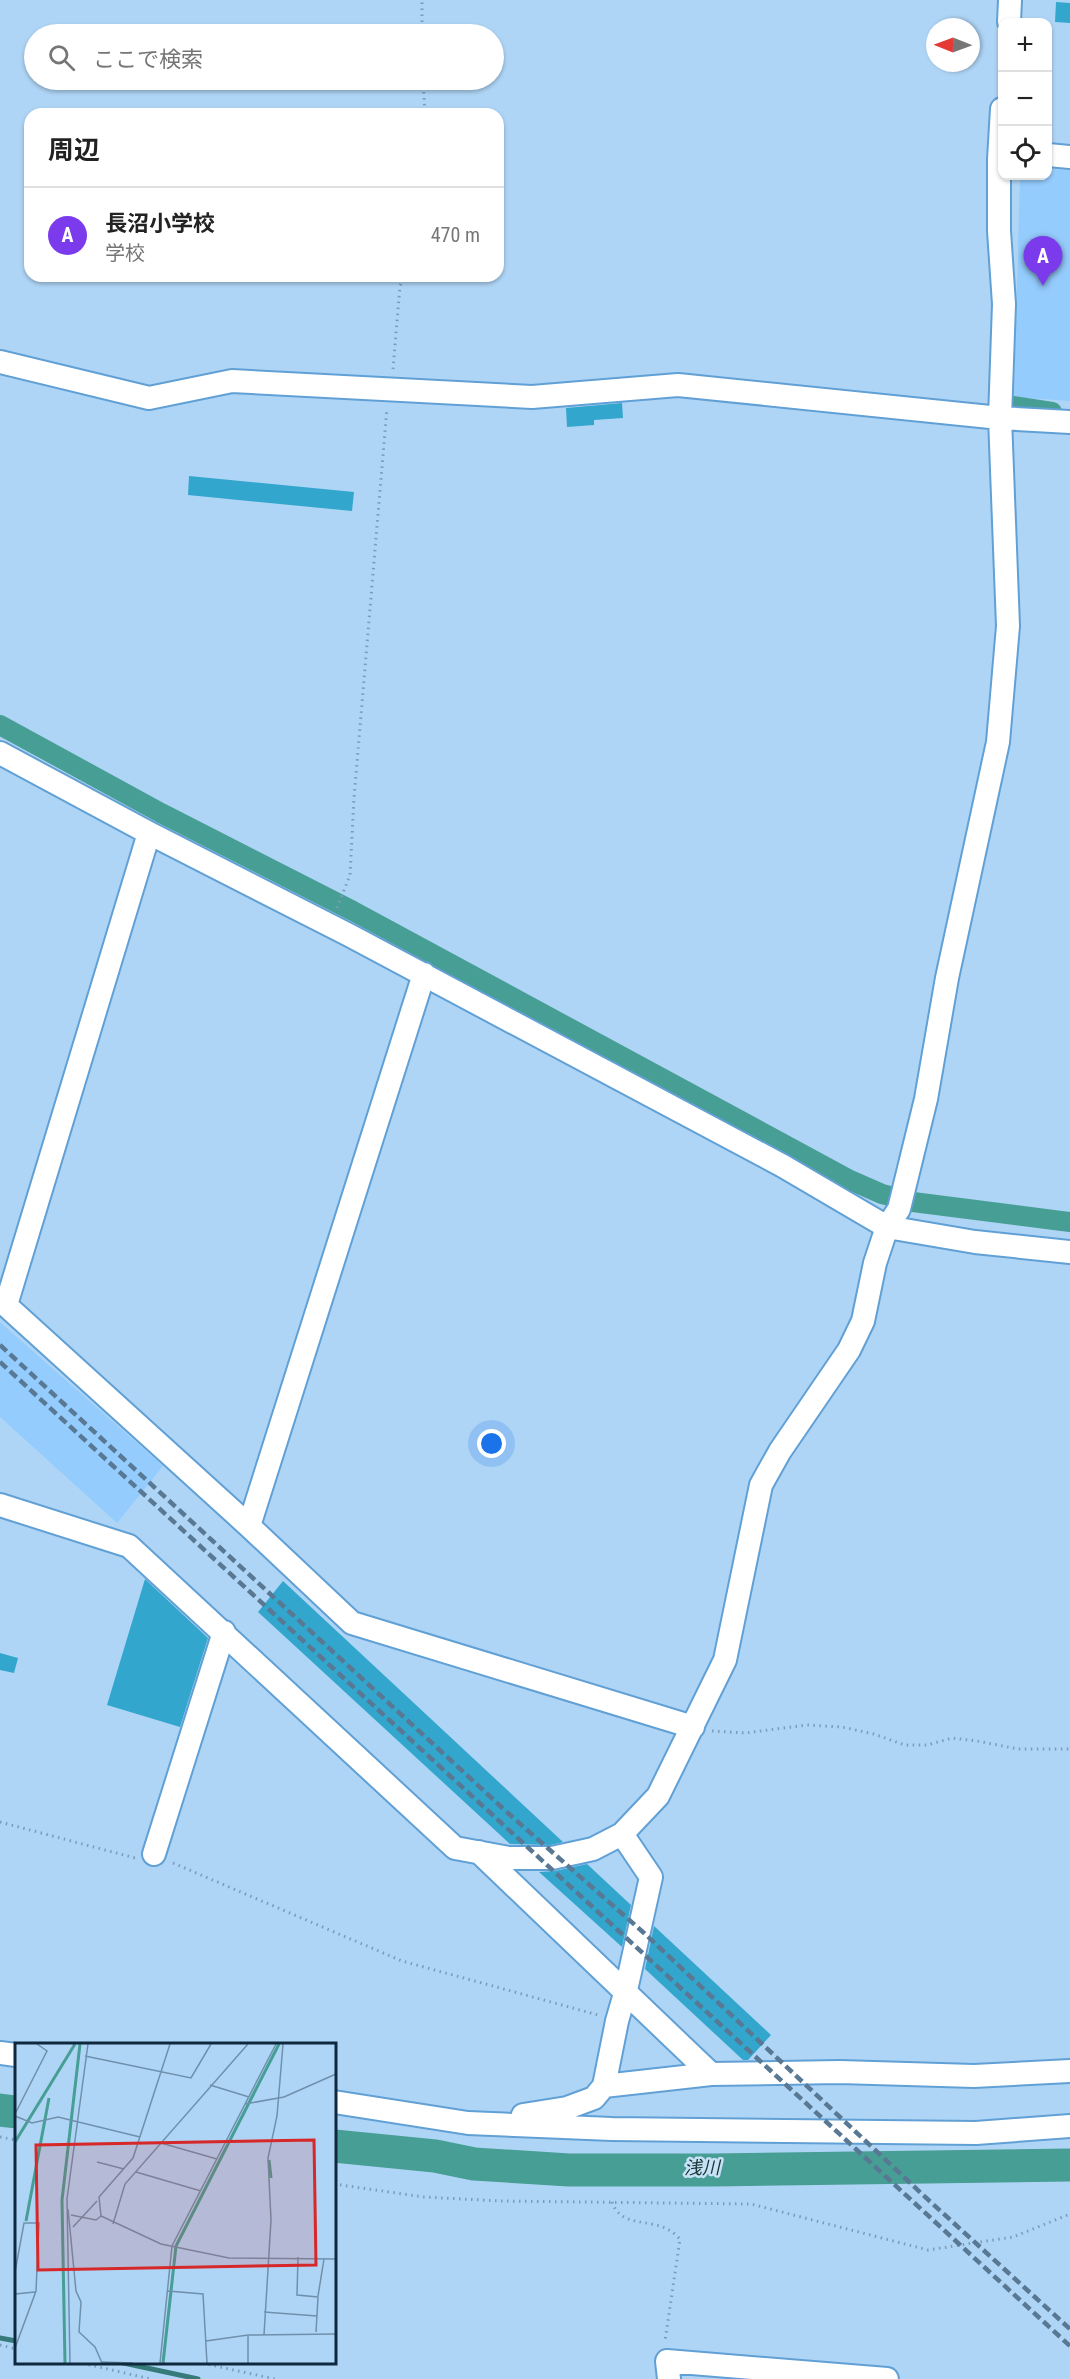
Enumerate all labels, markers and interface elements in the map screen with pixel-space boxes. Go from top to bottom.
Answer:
north arrow [926,18,980,72]
map controls [998,18,1052,180]
button: + [998,18,1052,72]
search box [24,24,504,90]
icon: search [45,41,78,74]
text: ここで検索 [93,47,203,72]
button: − [998,72,1052,126]
button: locate [998,126,1052,180]
text: 周辺 [48,135,100,165]
text: 長沼小学校 [105,211,215,236]
text: A [62,223,73,247]
text: 470 m [431,223,480,247]
pin: A [1024,236,1062,286]
text: 学校 [105,241,145,265]
your location [477,1429,506,1458]
inset map [15,2043,336,2364]
water label: 浅川 [684,2157,722,2178]

